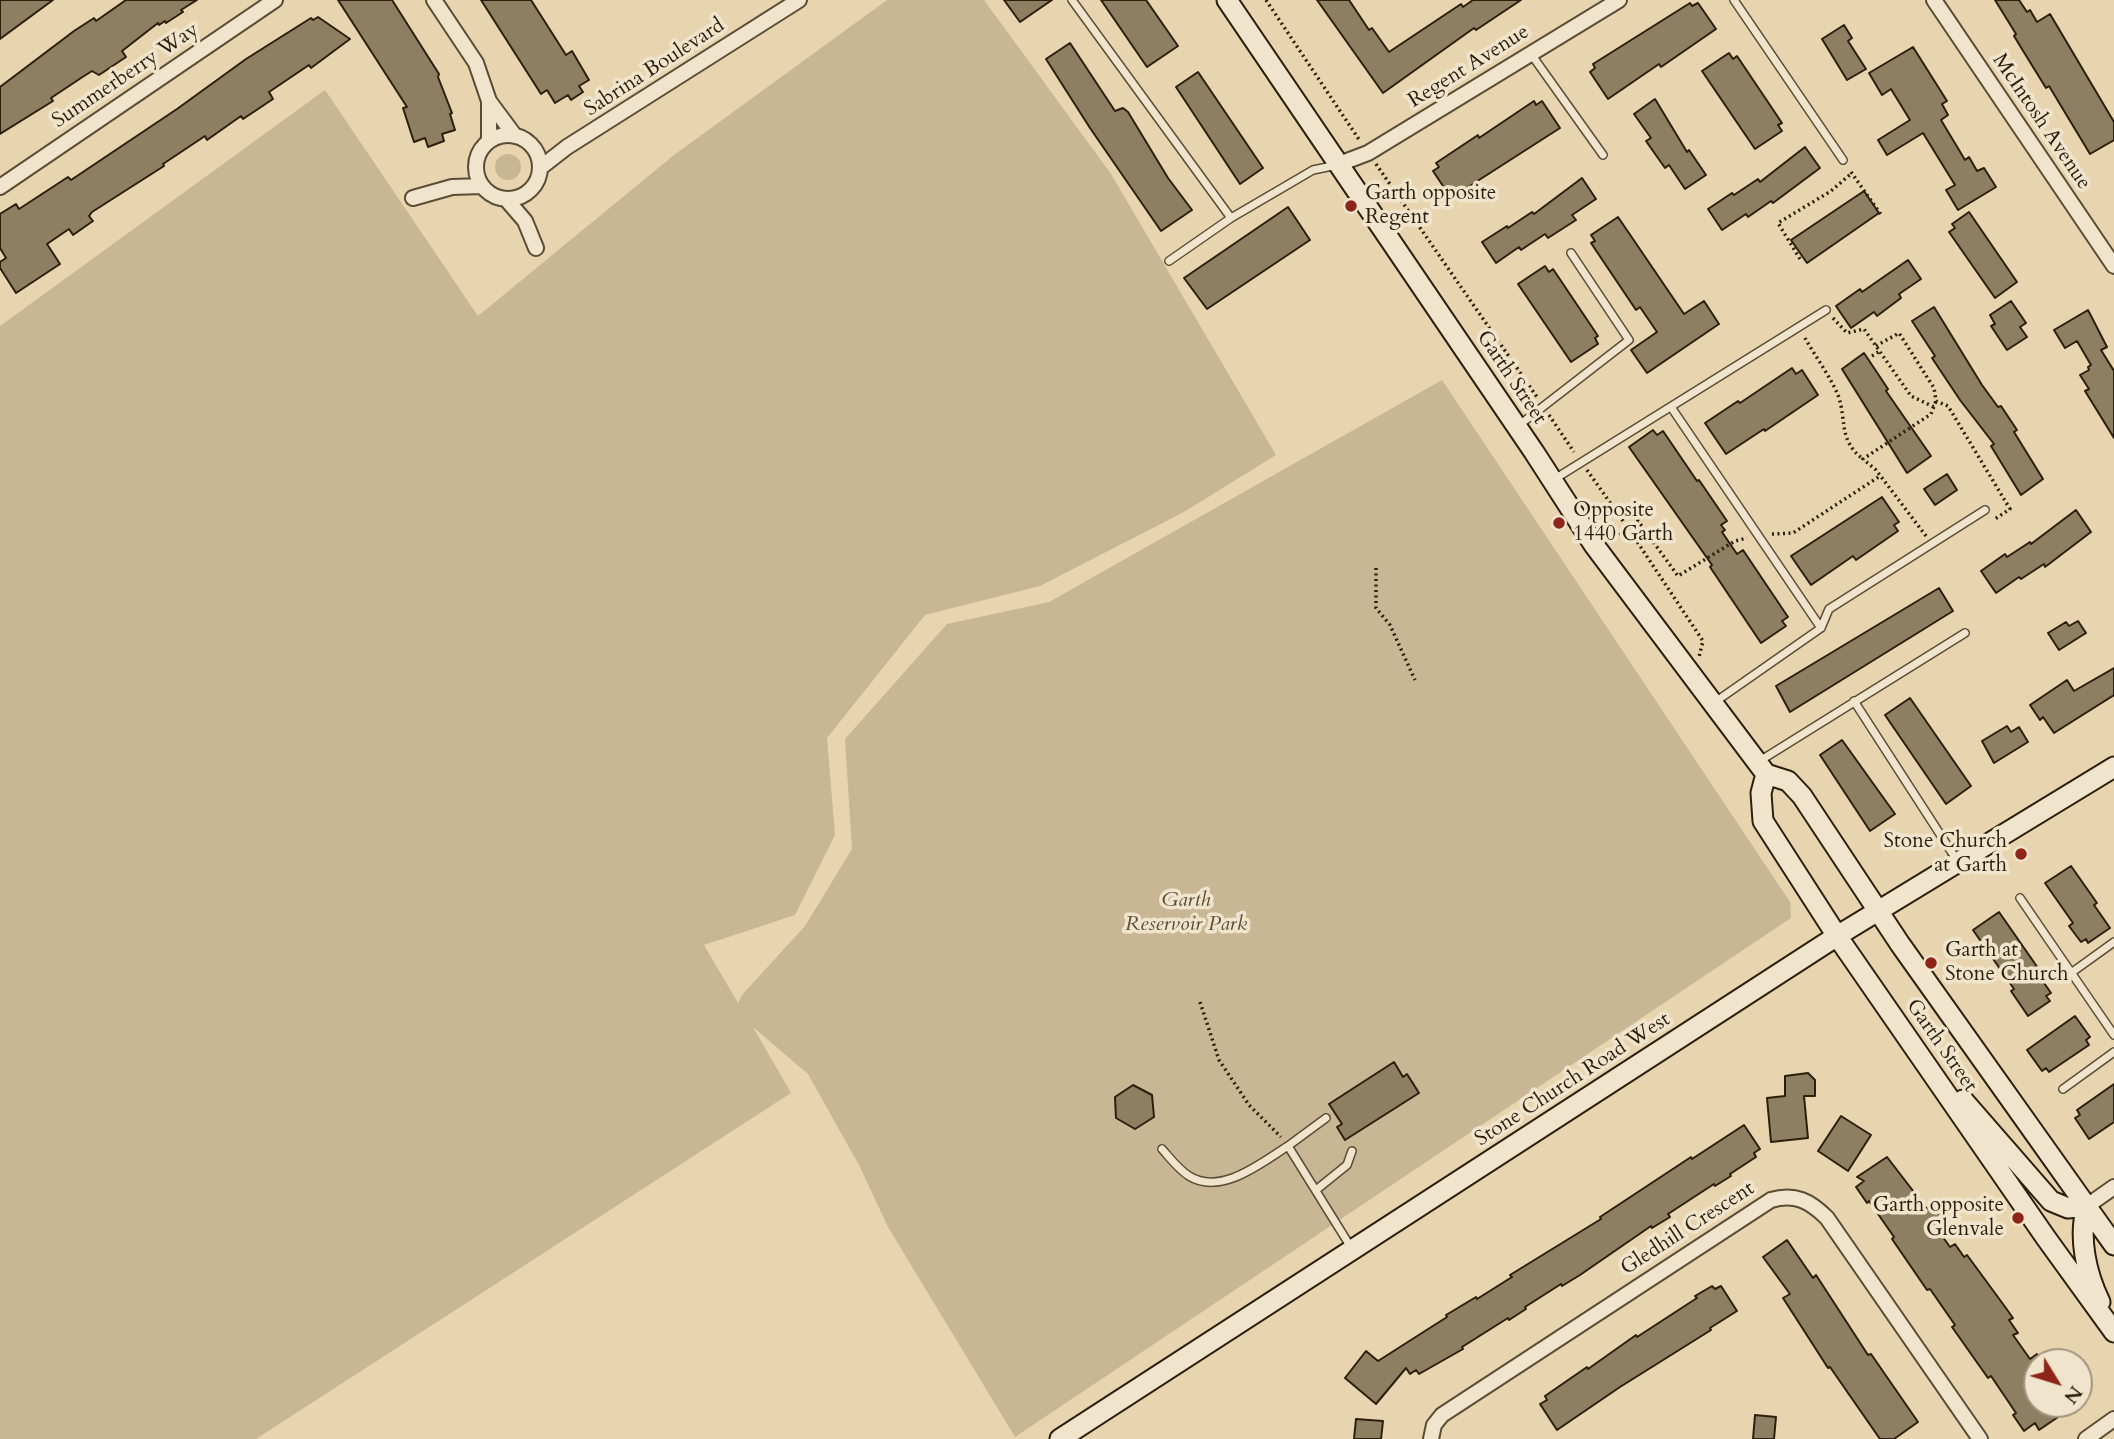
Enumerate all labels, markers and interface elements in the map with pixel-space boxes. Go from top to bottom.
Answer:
street label: Sabrina Boulevard [580,13,730,123]
street label: Summerberry Way [48,18,204,134]
street label: Regent Avenue [1404,20,1534,114]
street label: McIntosh Avenue [1986,49,2096,195]
place label: Garth opposite Regent [1365,181,1496,231]
marker: Garth opposite Regent [1343,198,1359,214]
street label: Garth Street [1470,326,1552,430]
place label: Opposite 1440 Garth [1573,498,1673,548]
marker: Opposite 1440 Garth [1551,515,1567,531]
place label: Stone Church at Garth [1884,829,2007,879]
marker: Stone Church at Garth [2013,846,2029,862]
park label: Garth Reservoir Park [1125,888,1247,938]
place label: Garth at Stone Church [1945,938,2068,988]
marker: Garth at Stone Church [1923,955,1939,971]
street label: Garth Street [1900,995,1982,1097]
street label: Stone Church Road West [1471,1008,1675,1152]
street label: Gledhill Crescent [1616,1176,1760,1282]
place label: Garth opposite Glenvale [1873,1193,2004,1243]
marker: Garth opposite Glenvale [2010,1210,2026,1226]
north arrow [2023,1348,2093,1418]
text: N [2058,1380,2088,1409]

